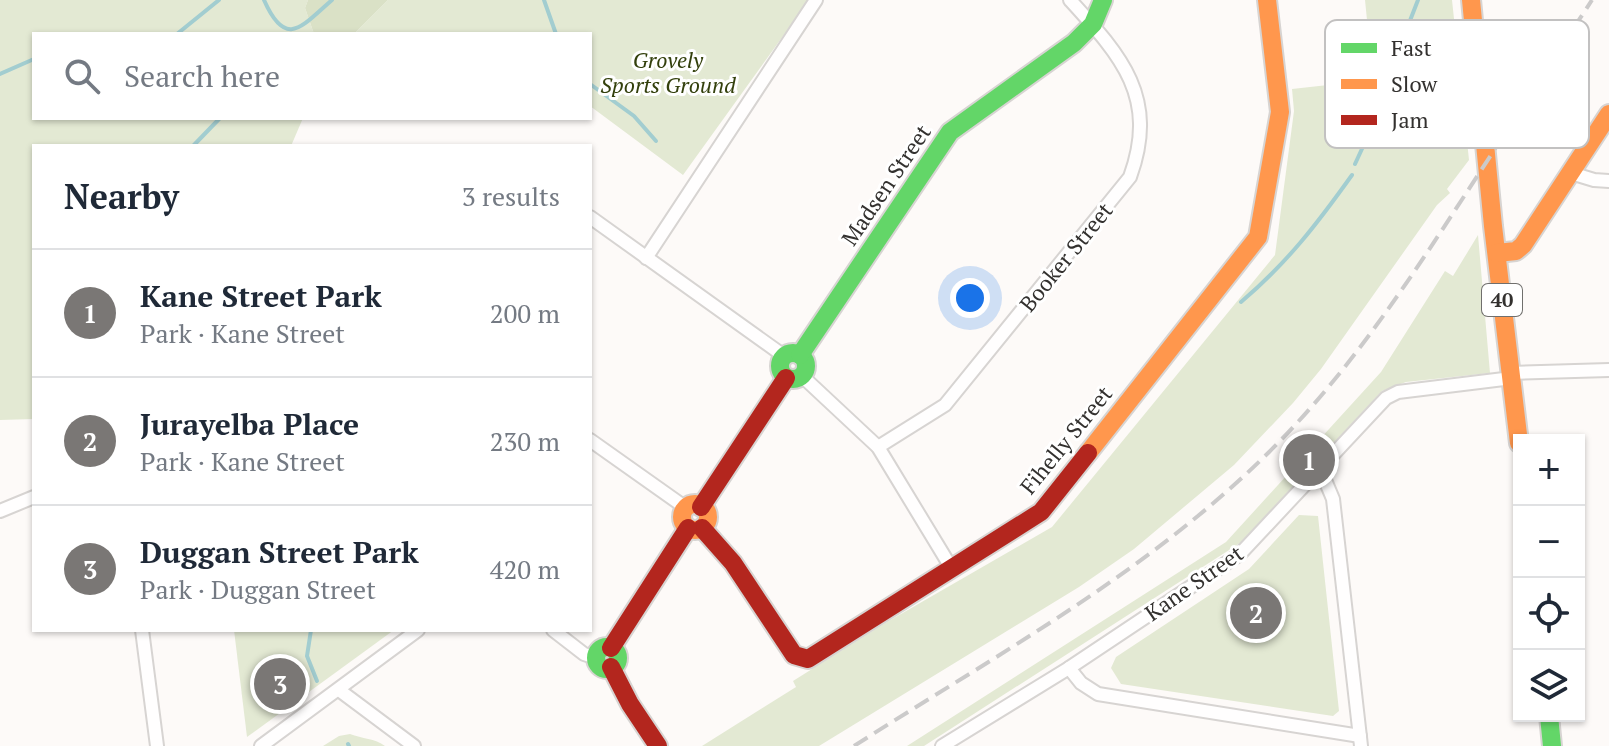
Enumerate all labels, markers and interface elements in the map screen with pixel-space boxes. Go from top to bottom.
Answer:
legend [1325,20,1589,148]
search box [32,32,592,120]
text: Fast [1391,33,1432,62]
park label: Grovely Sports Ground [600,45,737,99]
icon: search [60,54,104,98]
text: Search here [124,56,280,96]
text: Slow [1391,69,1438,98]
text: Jam [1391,105,1429,134]
street label: Madsen Street [834,119,937,251]
text: Nearby [64,174,179,219]
text: 3 results [462,179,560,213]
street label: Booker Street [1013,196,1119,317]
text: Kane Street Park [140,276,382,316]
your location [950,278,990,318]
road number: 40 [1482,284,1522,316]
text: 1 [83,296,97,330]
text: 200 m [490,296,560,330]
text: Park · Kane Street [140,316,345,350]
street label: Fihelly Street [1013,380,1118,500]
text: Jurayelba Place [140,404,359,444]
text: 2 [83,424,97,458]
text: 230 m [490,424,560,458]
pin: 1 [1283,430,1335,490]
map controls [1513,434,1585,722]
button: + [1513,434,1585,506]
text: Park · Kane Street [140,444,345,478]
button: − [1513,506,1585,578]
text: Duggan Street Park [140,532,419,572]
street label: Kane Street [1139,538,1249,627]
text: 3 [83,552,97,586]
text: 420 m [490,552,560,586]
text: Park · Duggan Street [140,572,376,606]
button: locate [1513,578,1585,650]
pin: 2 [1230,583,1282,643]
button: layers [1513,650,1585,722]
pin: 3 [254,654,306,714]

